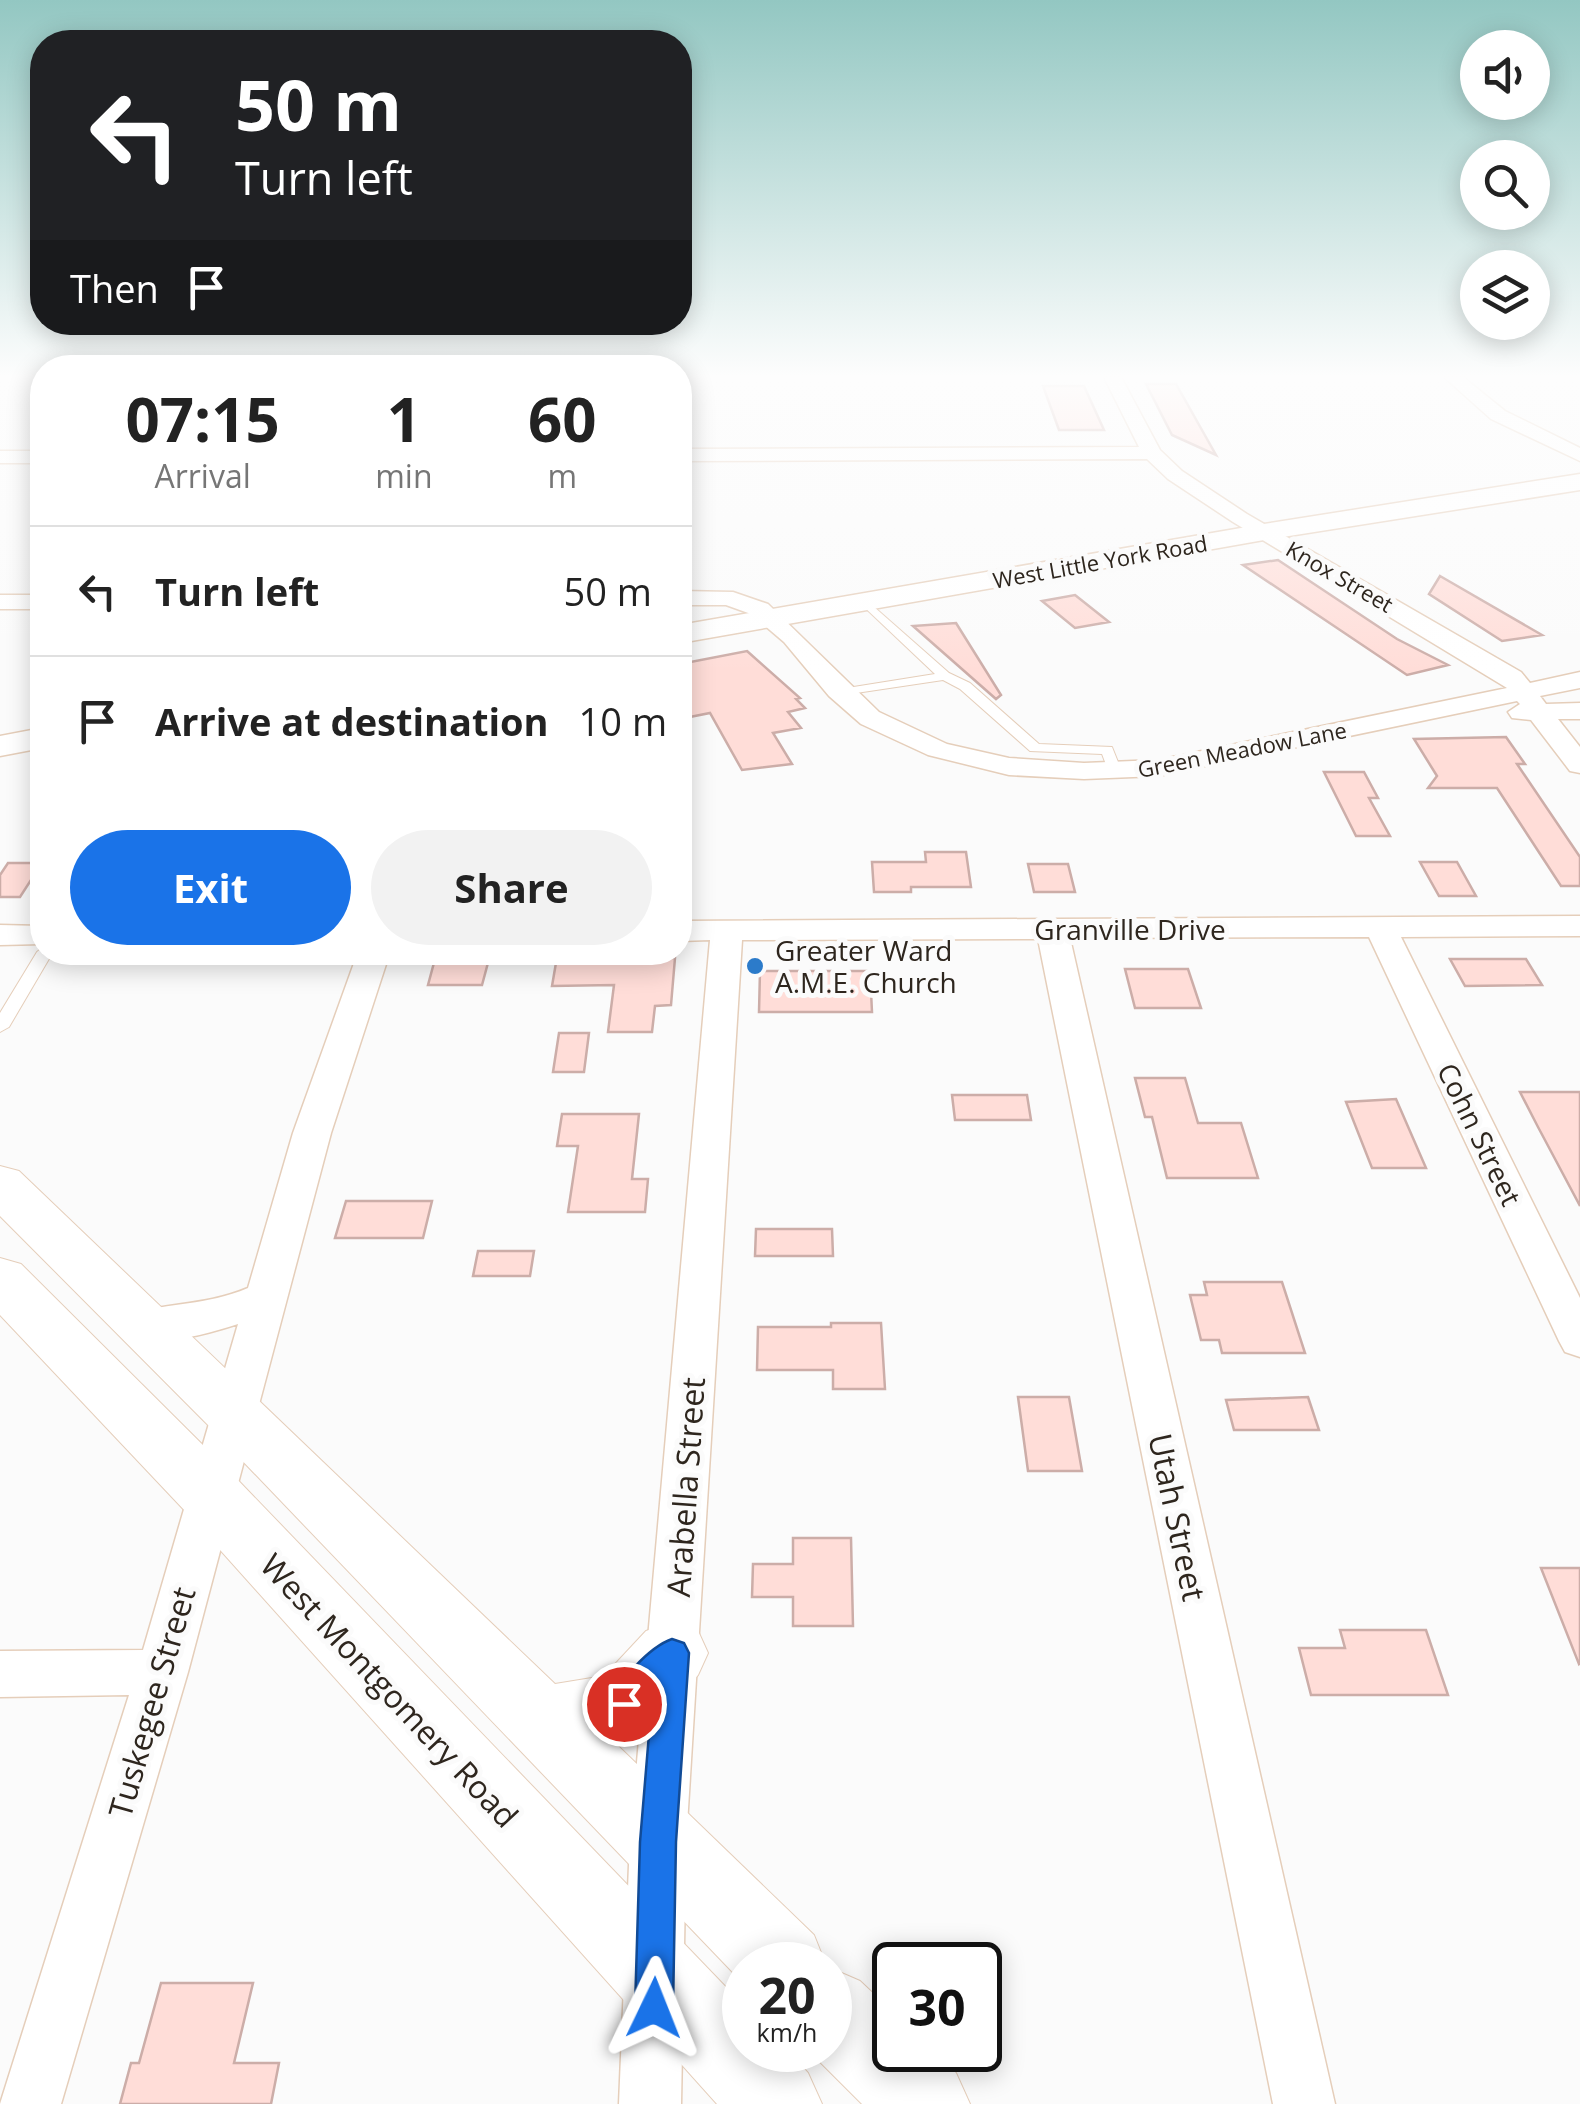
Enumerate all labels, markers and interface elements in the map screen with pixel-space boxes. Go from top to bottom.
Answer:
map controls [1460,30,1550,340]
button: sound [1460,30,1550,120]
text: 50 m [235,56,402,152]
icon: left [70,70,200,200]
button: search [1460,140,1550,230]
text: Turn left [235,147,413,208]
button: layers [1460,250,1550,340]
icon: arrive [179,260,234,315]
text: Then [70,262,159,314]
text: 07:15 [125,378,280,460]
text: 1 [387,378,421,460]
text: 60 [528,378,597,460]
text: Arrival [154,454,251,497]
text: min [375,454,433,497]
text: m [547,454,577,497]
street label: West Little York Road [990,527,1210,595]
street label: Knox Street [1281,533,1399,619]
icon: left [70,564,125,619]
text: Turn left [155,565,319,617]
text: 50 m [563,565,652,617]
icon: arrive [70,694,125,749]
text: Arrive at destination [155,695,549,747]
text: 10 m [579,695,667,747]
street label: Green Meadow Lane [1135,714,1349,784]
button: Exit [70,830,351,945]
button: Share [371,830,652,945]
street label: Granville Drive [1034,910,1226,948]
place label: Greater Ward A.M.E. Church [775,931,957,1001]
marker: Greater Ward A.M.E. Church [744,955,766,977]
street label: Cohn Street [1429,1056,1531,1212]
street label: Arabella Street [656,1376,714,1598]
street label: Utah Street [1139,1429,1217,1605]
street label: West Montgomery Road [252,1544,528,1836]
street label: Tuskegee Street [97,1582,205,1822]
pin [582,1662,667,1747]
icon: arrive [597,1677,652,1732]
speed limit sign: 30 [872,1942,1002,2072]
position arrow [602,1956,706,2060]
text: 20 [758,1961,816,2029]
text: km/h [757,2015,817,2049]

